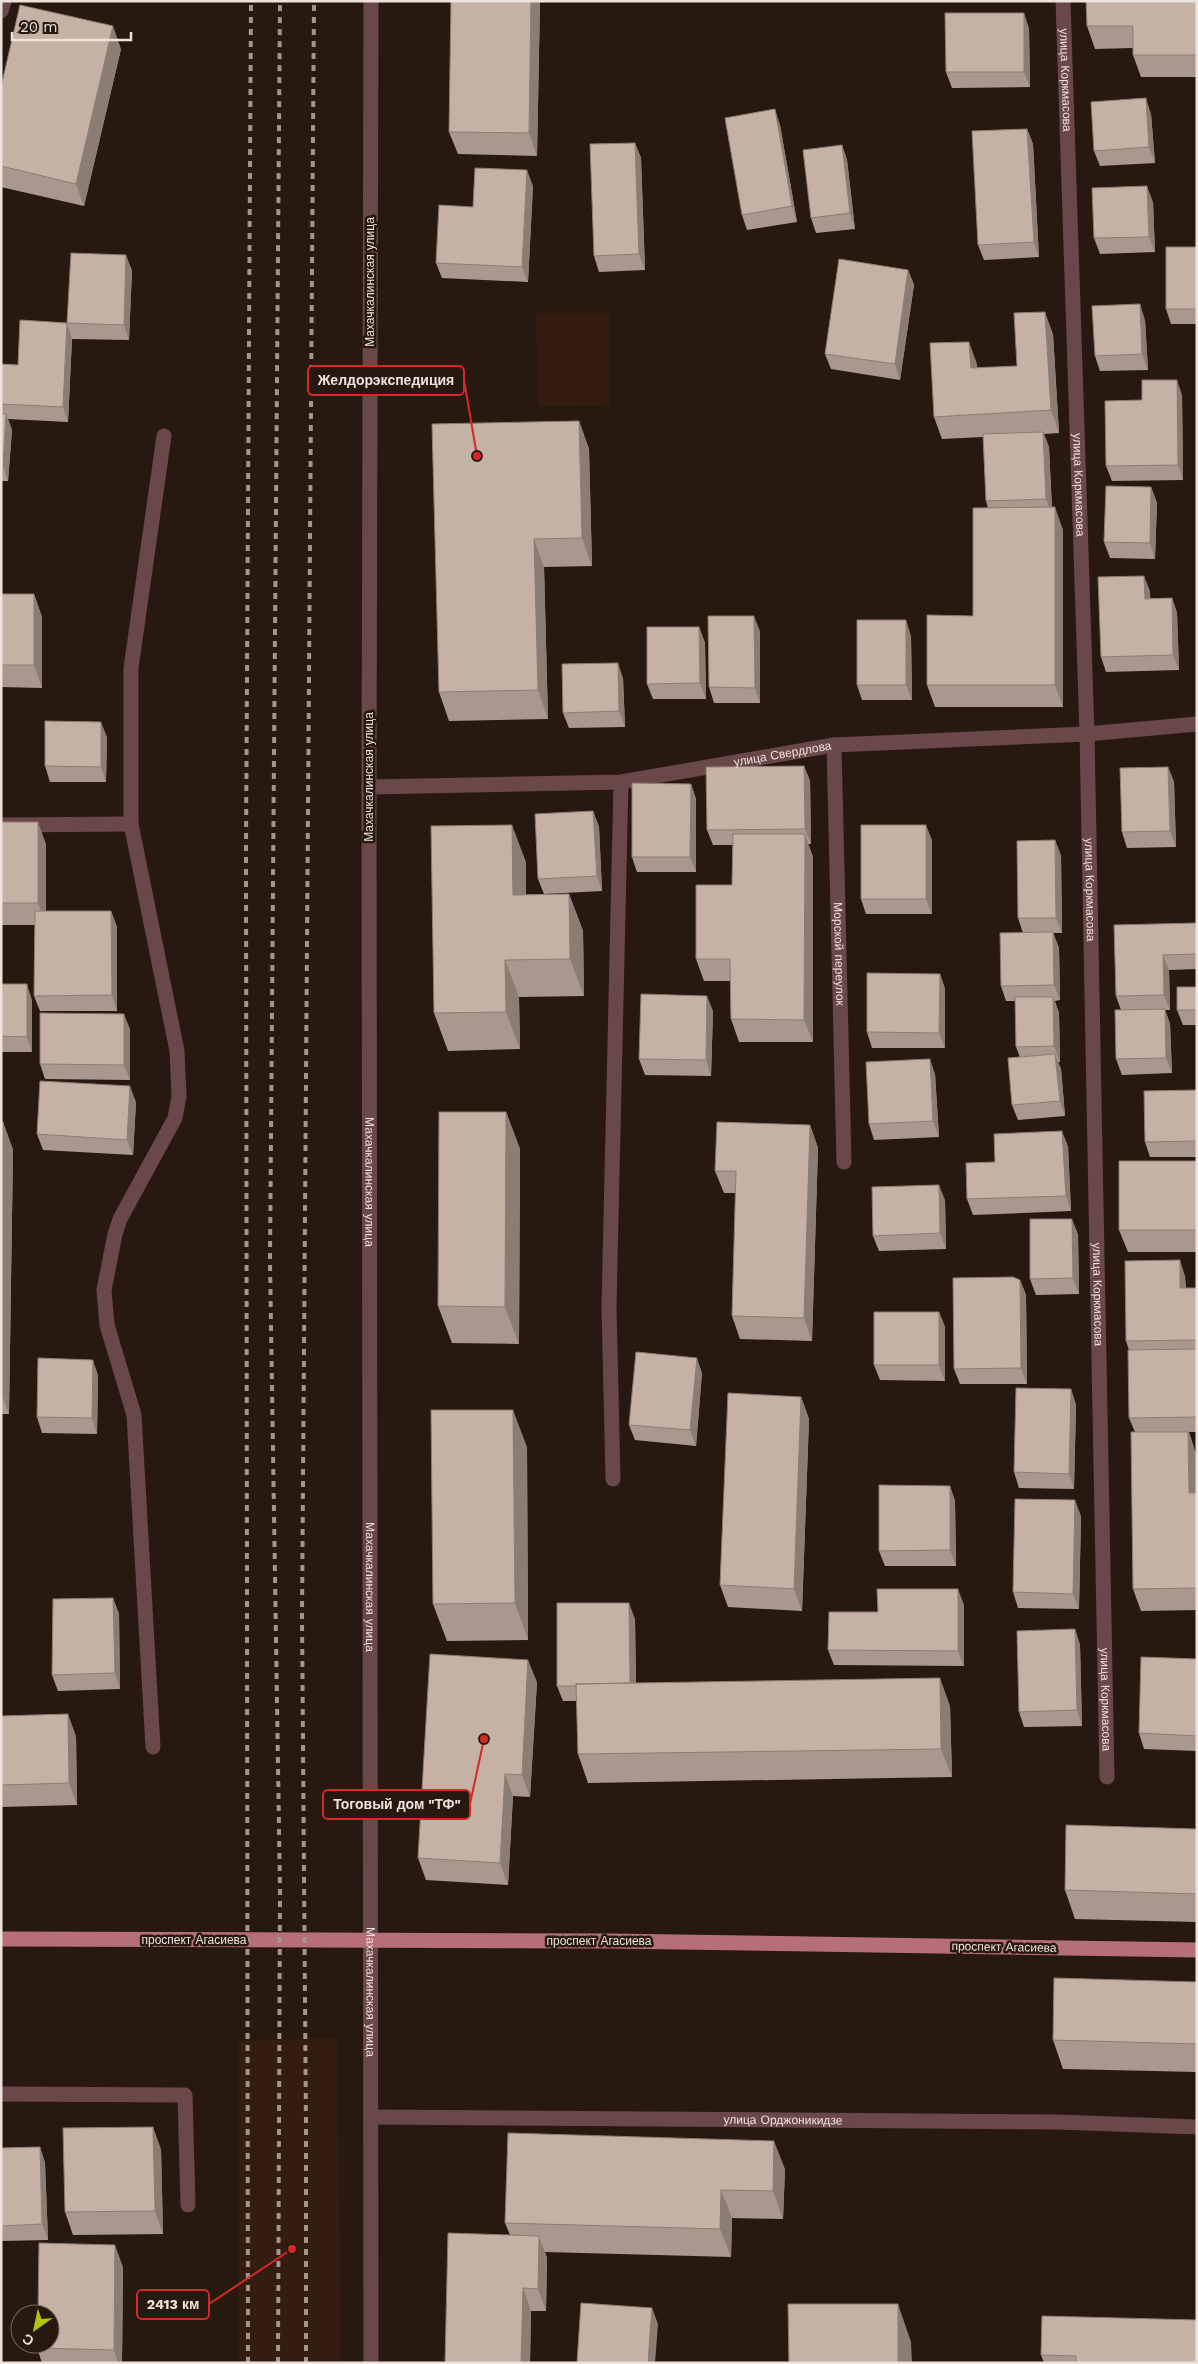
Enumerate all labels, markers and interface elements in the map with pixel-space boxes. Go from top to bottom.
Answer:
scale bar [12,10,131,42]
text: 20 m [20,18,58,36]
street label: улица Коркмасова [1057,28,1074,132]
street label: Махачкалинская улица [363,217,377,347]
callout: Желдорэкспедиция [308,366,464,395]
text: Желдорэкспедиция [317,372,454,388]
street label: улица Коркмасова [1070,433,1088,537]
street label: Махачкалинская улица [362,712,376,842]
street label: улица Свердлова [733,739,833,769]
street label: улица Коркмасова [1082,838,1098,942]
street label: Морской переулок [831,902,847,1007]
street label: Махачкалинская улица [362,1117,377,1247]
street label: улица Коркмасова [1090,1243,1106,1347]
street label: Махачкалинская улица [363,1522,377,1652]
street label: улица Коркмасова [1098,1648,1114,1752]
callout: Тоговый дом "ТФ" [323,1790,470,1819]
text: Тоговый дом "ТФ" [333,1796,461,1812]
street label: Махачкалинская улица [363,1927,378,2057]
street label: проспект Агасиева [141,1933,247,1947]
street label: проспект Агасиева [546,1934,652,1948]
street label: проспект Агасиева [951,1939,1057,1955]
street label: улица Орджоникидзе [723,2113,843,2127]
callout: 2413 км [137,2290,209,2319]
text: 2413 км [147,2296,199,2312]
north arrow [10,2304,60,2354]
text: С [19,2330,37,2349]

